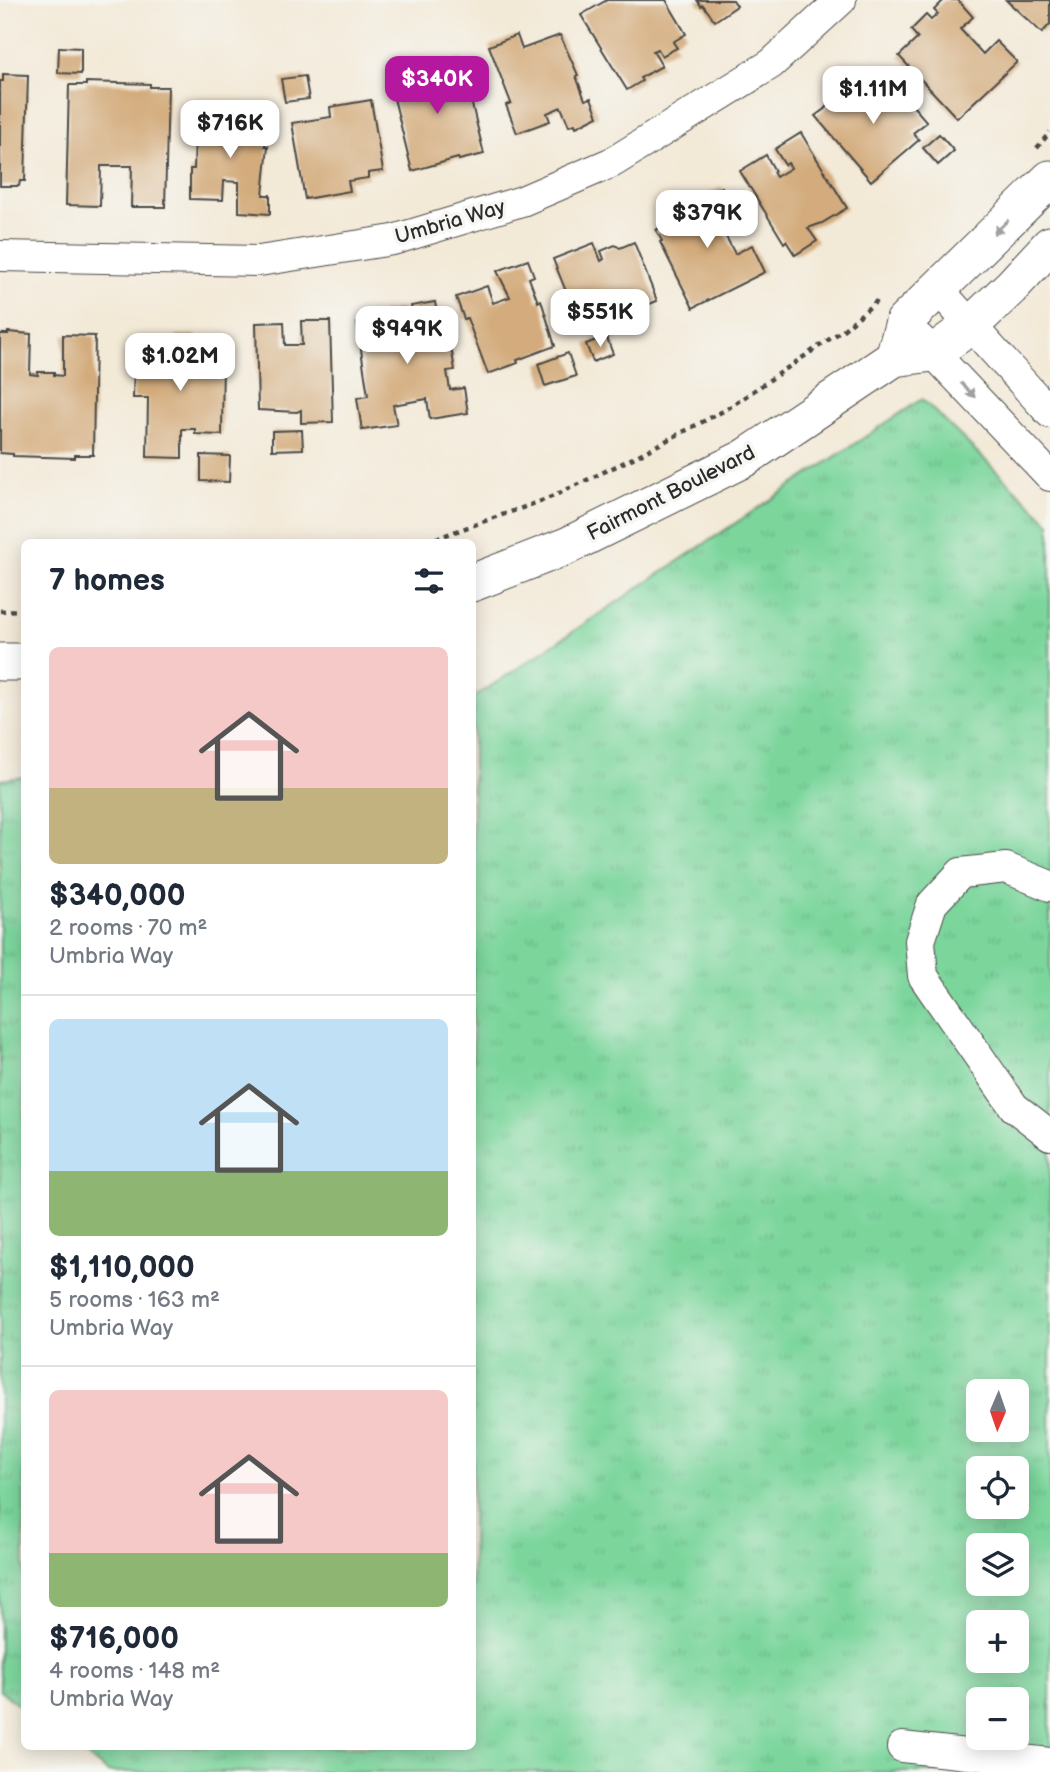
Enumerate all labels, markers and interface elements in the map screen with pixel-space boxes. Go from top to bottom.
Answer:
pin: $340K [388,57,486,116]
text: $340K [401,65,473,93]
pin: $1.11M [816,66,930,126]
text: $1.11M [838,75,908,103]
pin: $716K [181,100,279,160]
text: $716K [196,109,264,137]
pin: $379K [658,190,756,250]
street label: Umbria Way [392,194,508,250]
text: $379K [672,199,742,227]
one-way arrow [993,218,1010,234]
pin: $551K [551,290,649,349]
text: $551K [566,298,634,326]
pin: $949K [358,306,456,366]
text: $949K [371,315,443,343]
pin: $1.02M [123,334,237,393]
text: $1.02M [141,342,219,370]
one-way arrow [960,381,977,398]
street label: Fairmont Boulevard [583,440,759,546]
icon: filters [410,562,448,600]
text: 7 homes [49,563,165,599]
icon: home [186,693,312,819]
text: $340,000 [49,878,185,914]
text: 2 rooms · 70 m² [49,914,208,942]
text: Umbria Way [49,942,173,970]
icon: home [186,1065,312,1191]
text: $1,110,000 [49,1250,195,1286]
text: 5 rooms · 163 m² [49,1286,220,1314]
text: Umbria Way [49,1314,173,1342]
north arrow [966,1379,1029,1442]
map controls [966,1379,1029,1750]
icon: home [186,1436,312,1562]
button: locate [966,1456,1029,1519]
button: layers [966,1533,1029,1596]
button: + [966,1610,1029,1673]
text: $716,000 [49,1621,179,1657]
text: 4 rooms · 148 m² [49,1657,220,1685]
text: Umbria Way [49,1685,173,1713]
button: − [966,1687,1029,1750]

